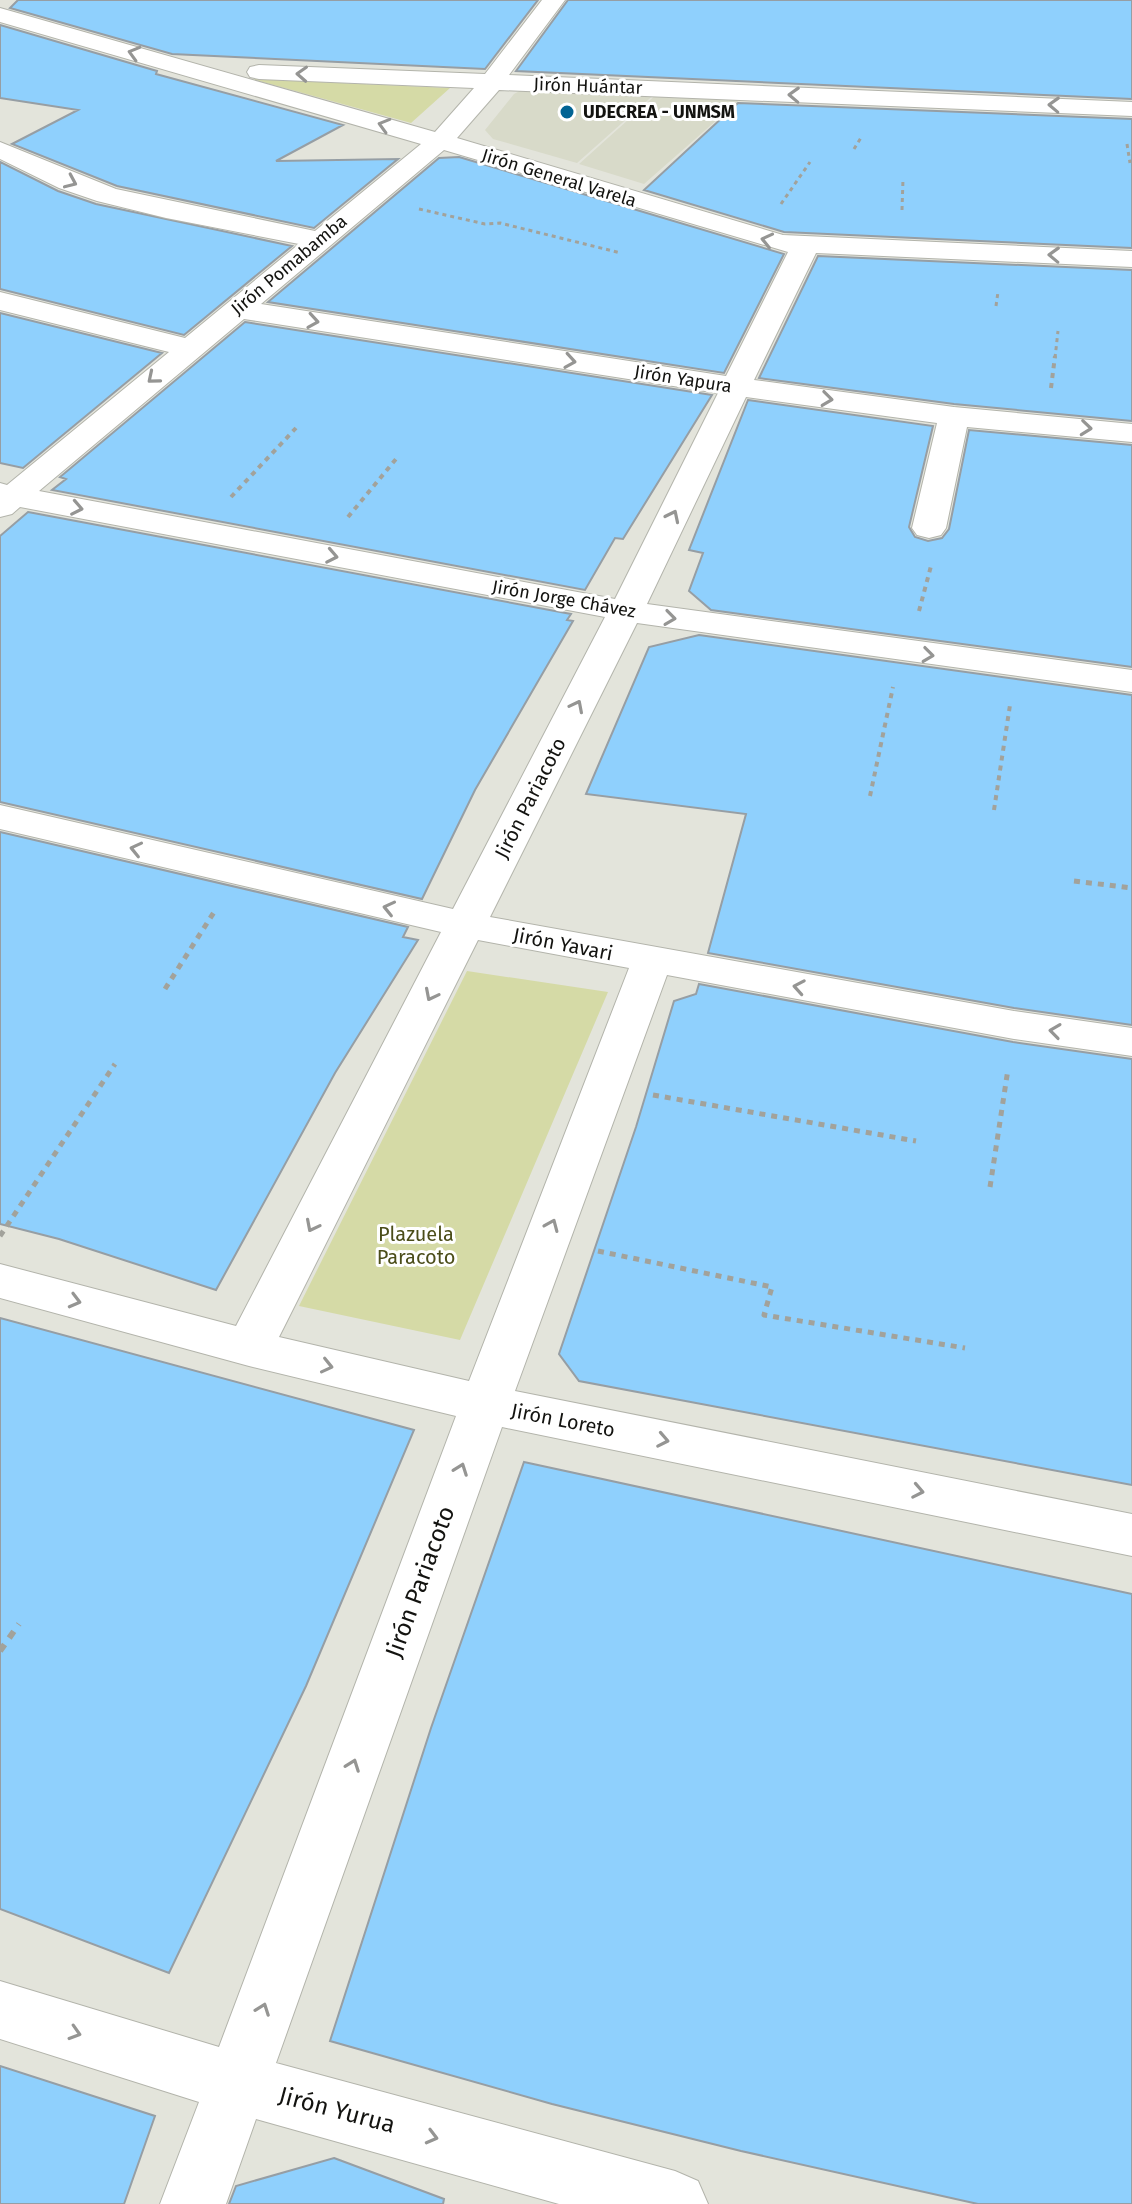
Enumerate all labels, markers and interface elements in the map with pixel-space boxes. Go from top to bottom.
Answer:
one-way arrow [127,46,141,62]
one-way arrow [295,65,308,82]
street label: Jirón Huántar [533,73,643,99]
one-way arrow [787,86,800,103]
one-way arrow [1047,97,1060,114]
place label: UDECREA - UNMSM [583,101,735,123]
marker: UDECREA - UNMSM [558,103,576,121]
one-way arrow [377,118,391,134]
street label: Jirón General Varela [479,144,639,212]
one-way arrow [63,172,77,188]
street label: Jirón Pomabamba [227,210,351,320]
one-way arrow [760,232,774,249]
one-way arrow [1047,247,1060,264]
one-way arrow [306,312,320,329]
one-way arrow [563,352,577,369]
street label: Jirón Yapura [633,360,733,398]
one-way arrow [148,368,162,383]
one-way arrow [820,390,834,407]
one-way arrow [1080,419,1093,436]
one-way arrow [70,498,83,515]
one-way arrow [664,510,679,525]
one-way arrow [325,546,339,563]
street label: Jirón Jorge Chávez [490,576,638,622]
one-way arrow [664,608,677,625]
one-way arrow [921,646,935,663]
one-way arrow [568,700,583,715]
street label: Jirón Pariacoto [489,733,571,863]
one-way arrow [130,841,144,858]
one-way arrow [383,900,397,917]
street label: Jirón Yavari [511,923,615,965]
one-way arrow [792,980,805,997]
one-way arrow [425,986,440,1001]
one-way arrow [1048,1023,1062,1040]
one-way arrow [306,1218,321,1233]
one-way arrow [543,1219,559,1233]
park label: Plazuela Paracoto [377,1222,455,1269]
one-way arrow [68,1292,82,1309]
one-way arrow [320,1357,333,1374]
street label: Jirón Loreto [509,1398,617,1442]
one-way arrow [656,1431,669,1448]
one-way arrow [452,1463,468,1477]
one-way arrow [911,1482,925,1499]
street label: Jirón Pariacoto [380,1502,460,1662]
one-way arrow [343,1759,359,1773]
one-way arrow [253,2003,270,2017]
one-way arrow [67,2024,81,2040]
street label: Jirón Yurua [276,2081,398,2139]
one-way arrow [424,2127,438,2144]

